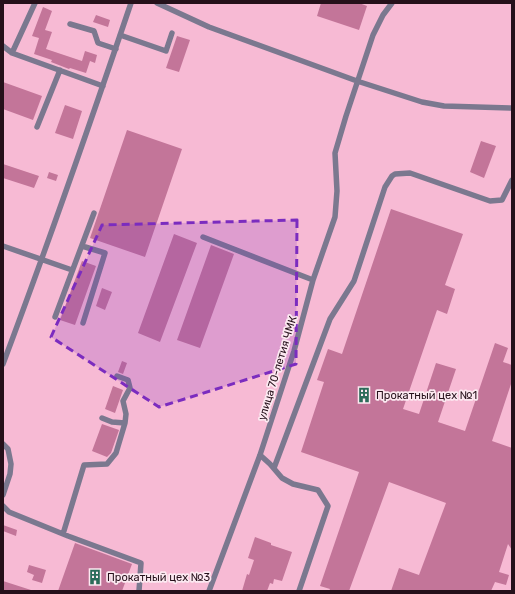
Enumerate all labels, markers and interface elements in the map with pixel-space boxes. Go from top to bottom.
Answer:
street label: улица 70-летия ЧМК [255,314,300,422]
building icon: Прокатный цех №1 [355,386,373,404]
place label: Прокатный цех №1 [376,389,477,402]
building icon: Прокатный цех №3 [86,568,104,586]
place label: Прокатный цех №3 [107,571,211,584]

